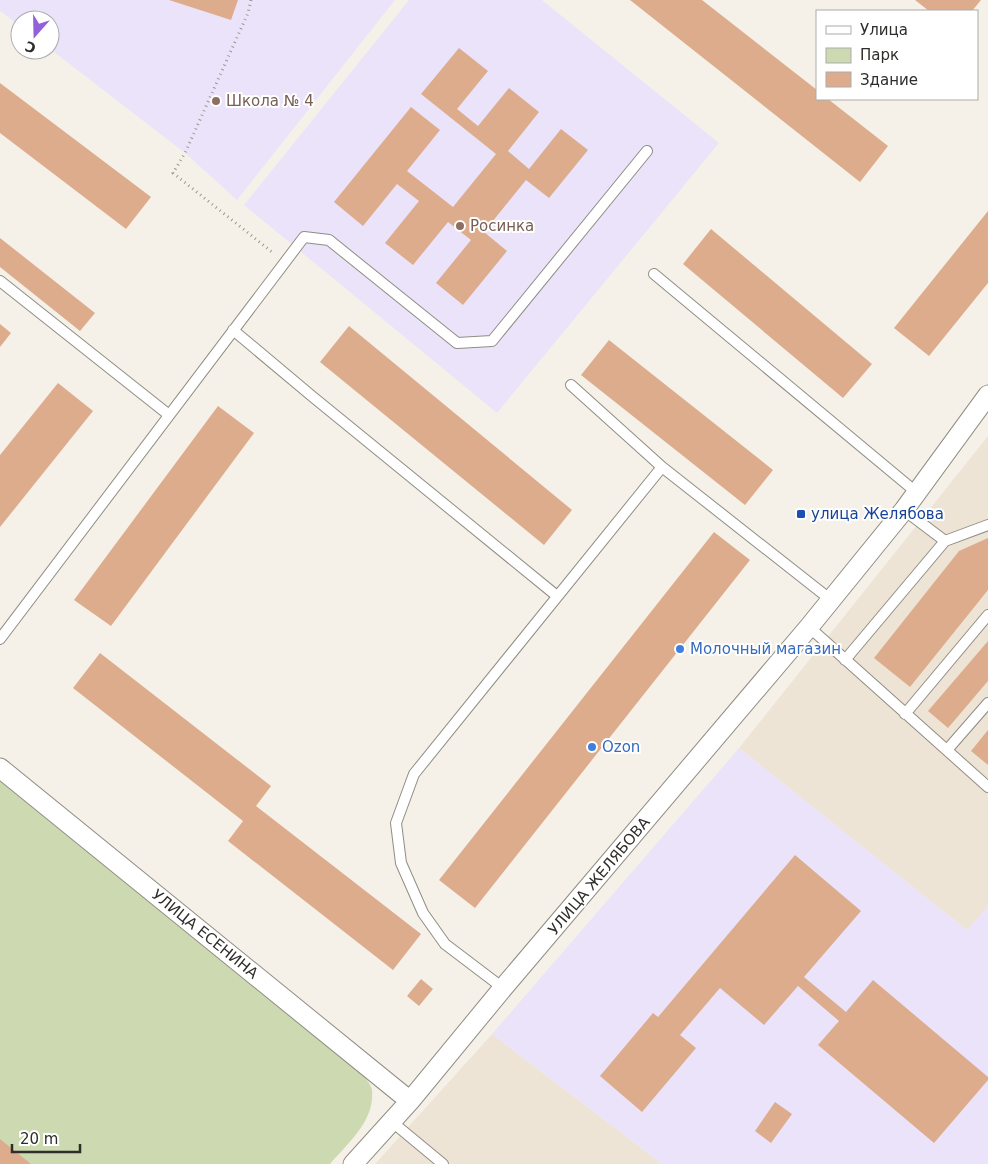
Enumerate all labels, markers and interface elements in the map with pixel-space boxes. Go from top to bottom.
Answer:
north arrow [10,10,60,60]
legend [816,10,978,100]
text: Улица [860,21,908,39]
text: С [23,38,38,56]
text: Парк [860,46,899,64]
text: Здание [860,71,918,89]
place label: Школа № 4 [226,92,314,110]
marker: Школа № 4 [210,95,222,107]
place label: Росинка [470,217,534,235]
marker: Росинка [454,220,466,232]
place label: улица Желябова [811,505,944,523]
marker: улица Желябова [795,508,807,520]
place label: Молочный магазин [690,640,841,658]
marker: Молочный магазин [674,643,686,655]
place label: Ozon [602,738,640,756]
marker: Ozon [586,741,598,753]
street label: УЛИЦА ЖЕЛЯБОВА [544,813,654,939]
street label: УЛИЦА ЕСЕНИНА [148,886,262,983]
scale bar [12,1122,80,1154]
text: 20 m [20,1130,58,1148]

